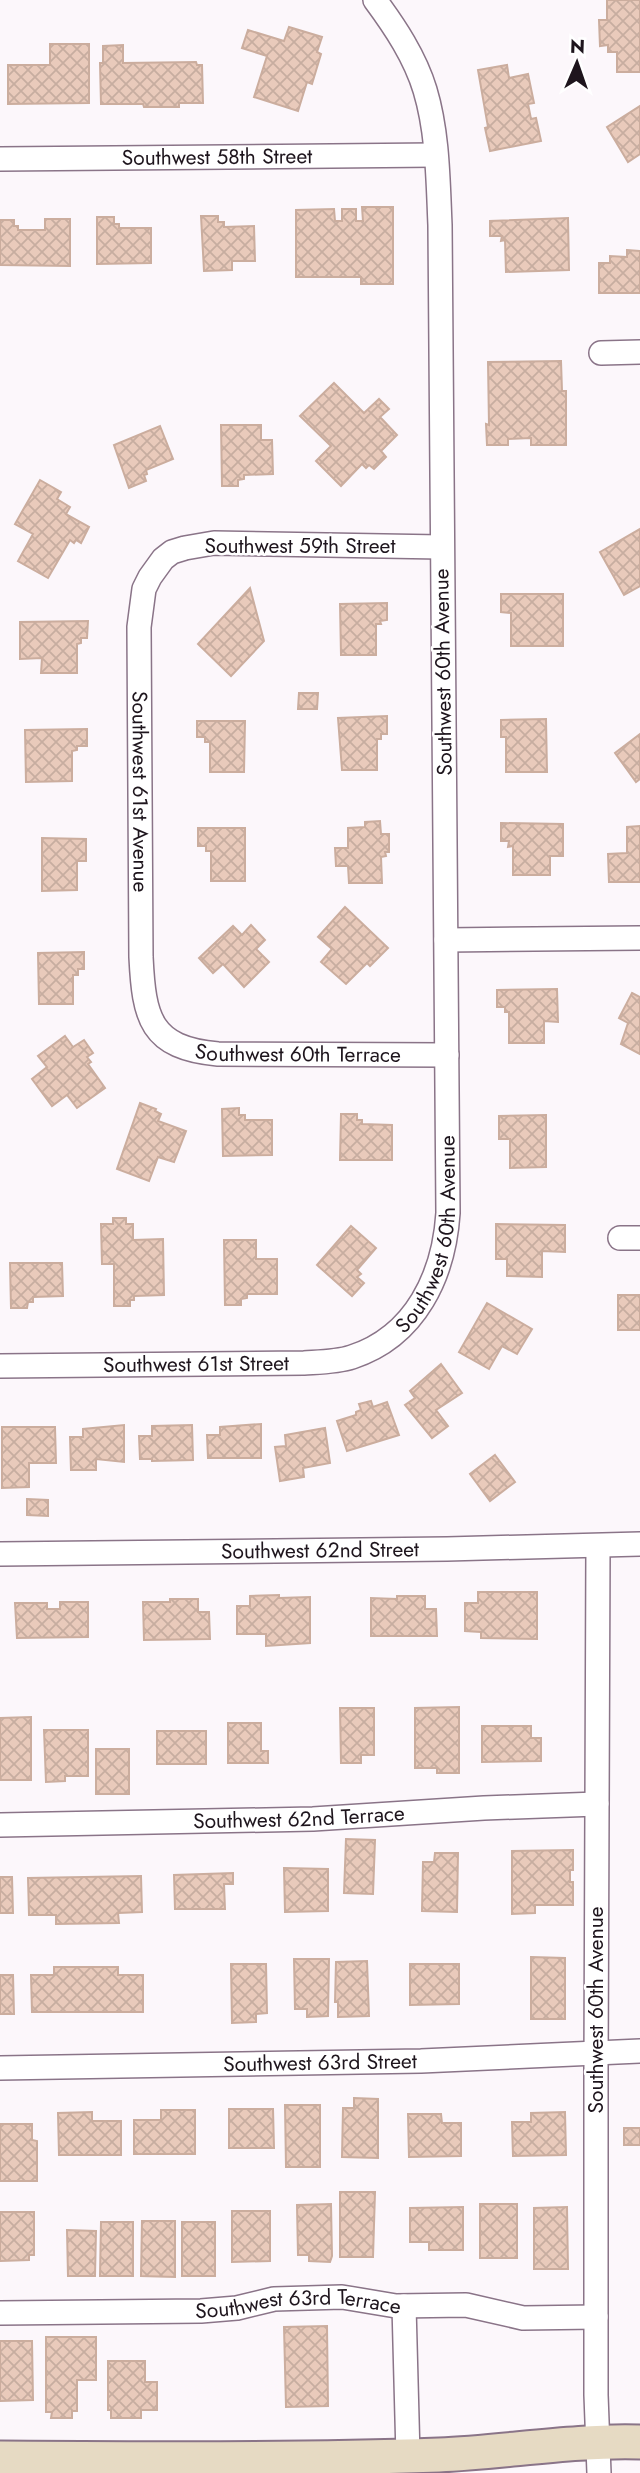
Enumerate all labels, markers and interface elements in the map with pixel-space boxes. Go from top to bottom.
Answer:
north arrow [542,28,612,98]
text: N [570,33,586,60]
street label: Southwest 58th Street [122,141,312,173]
street label: Southwest 59th Street [205,531,395,561]
street label: Southwest 60th Avenue [426,568,460,776]
street label: Southwest 61st Avenue [124,691,156,893]
street label: Southwest 60th Terrace [193,1036,401,1070]
street label: Southwest 60th Avenue [388,1135,463,1340]
street label: Southwest 61st Street [103,1348,289,1380]
street label: Southwest 62nd Street [221,1534,419,1567]
street label: Southwest 62nd Terrace [193,1798,406,1836]
street label: Southwest 60th Avenue [581,1906,611,2114]
street label: Southwest 63rd Street [223,2046,417,2079]
street label: Southwest 63rd Terrace [195,2282,403,2326]

